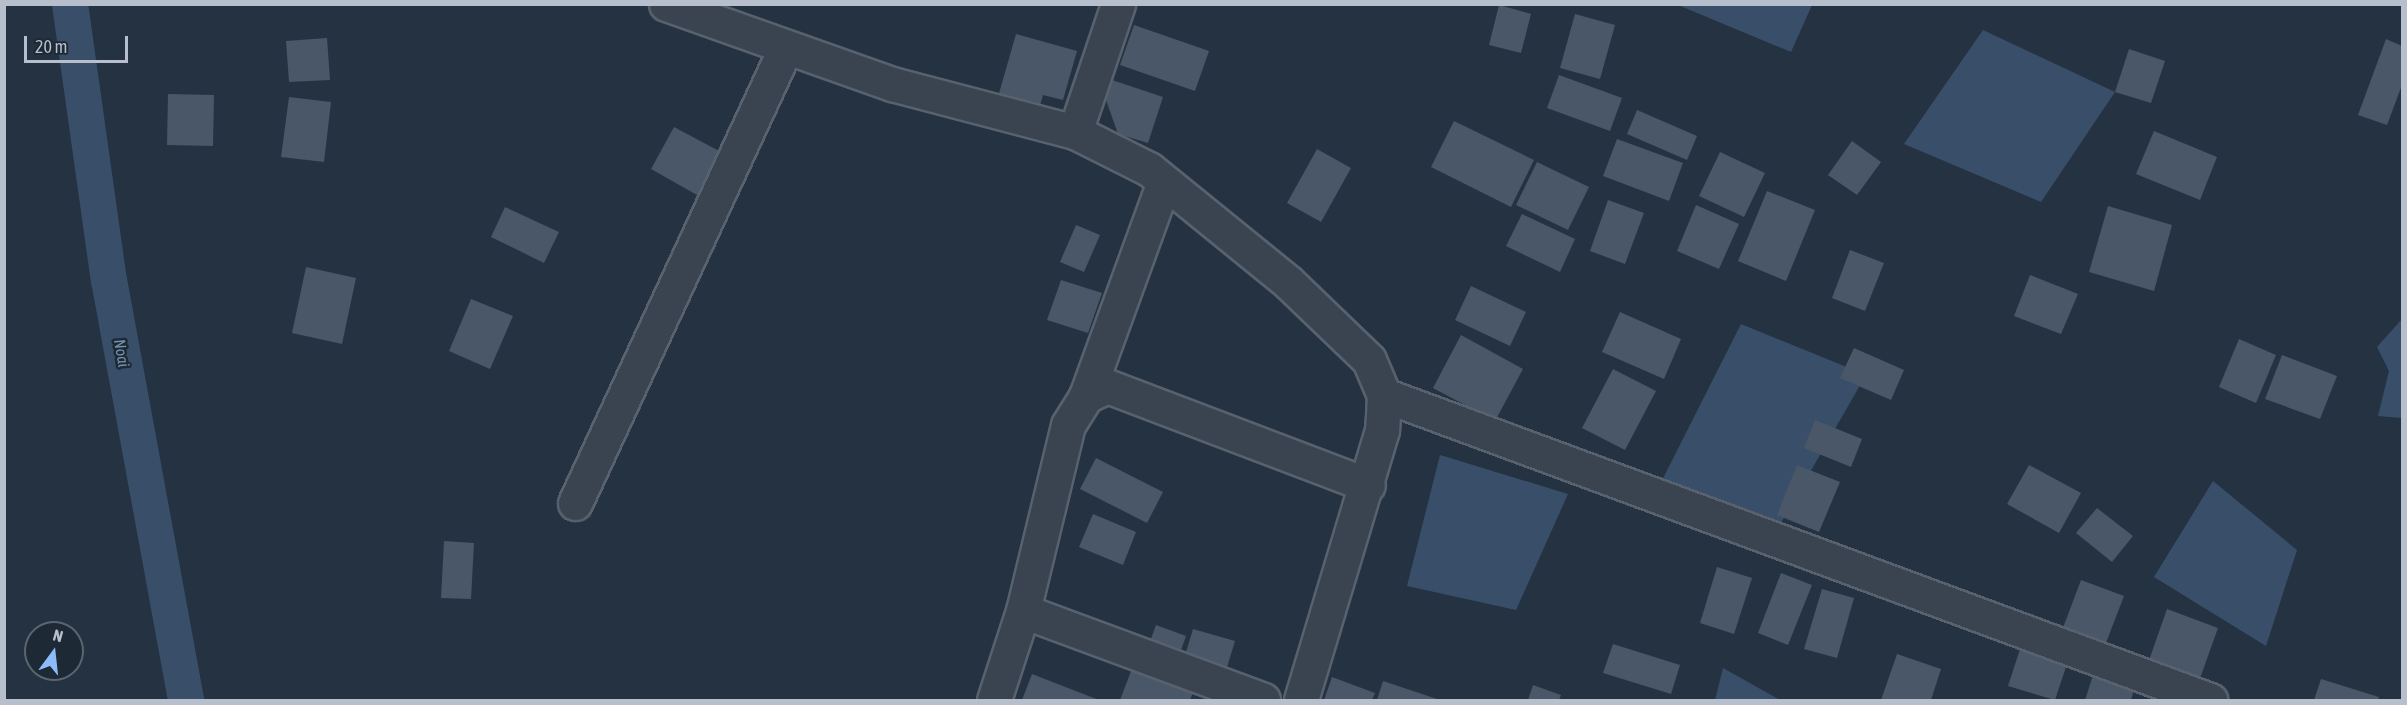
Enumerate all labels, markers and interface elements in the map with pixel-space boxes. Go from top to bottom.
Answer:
scale bar [27,24,130,62]
text: 20 m [35,36,67,57]
water label: Noai [110,338,134,368]
north arrow [24,621,84,681]
text: N [51,626,65,645]

